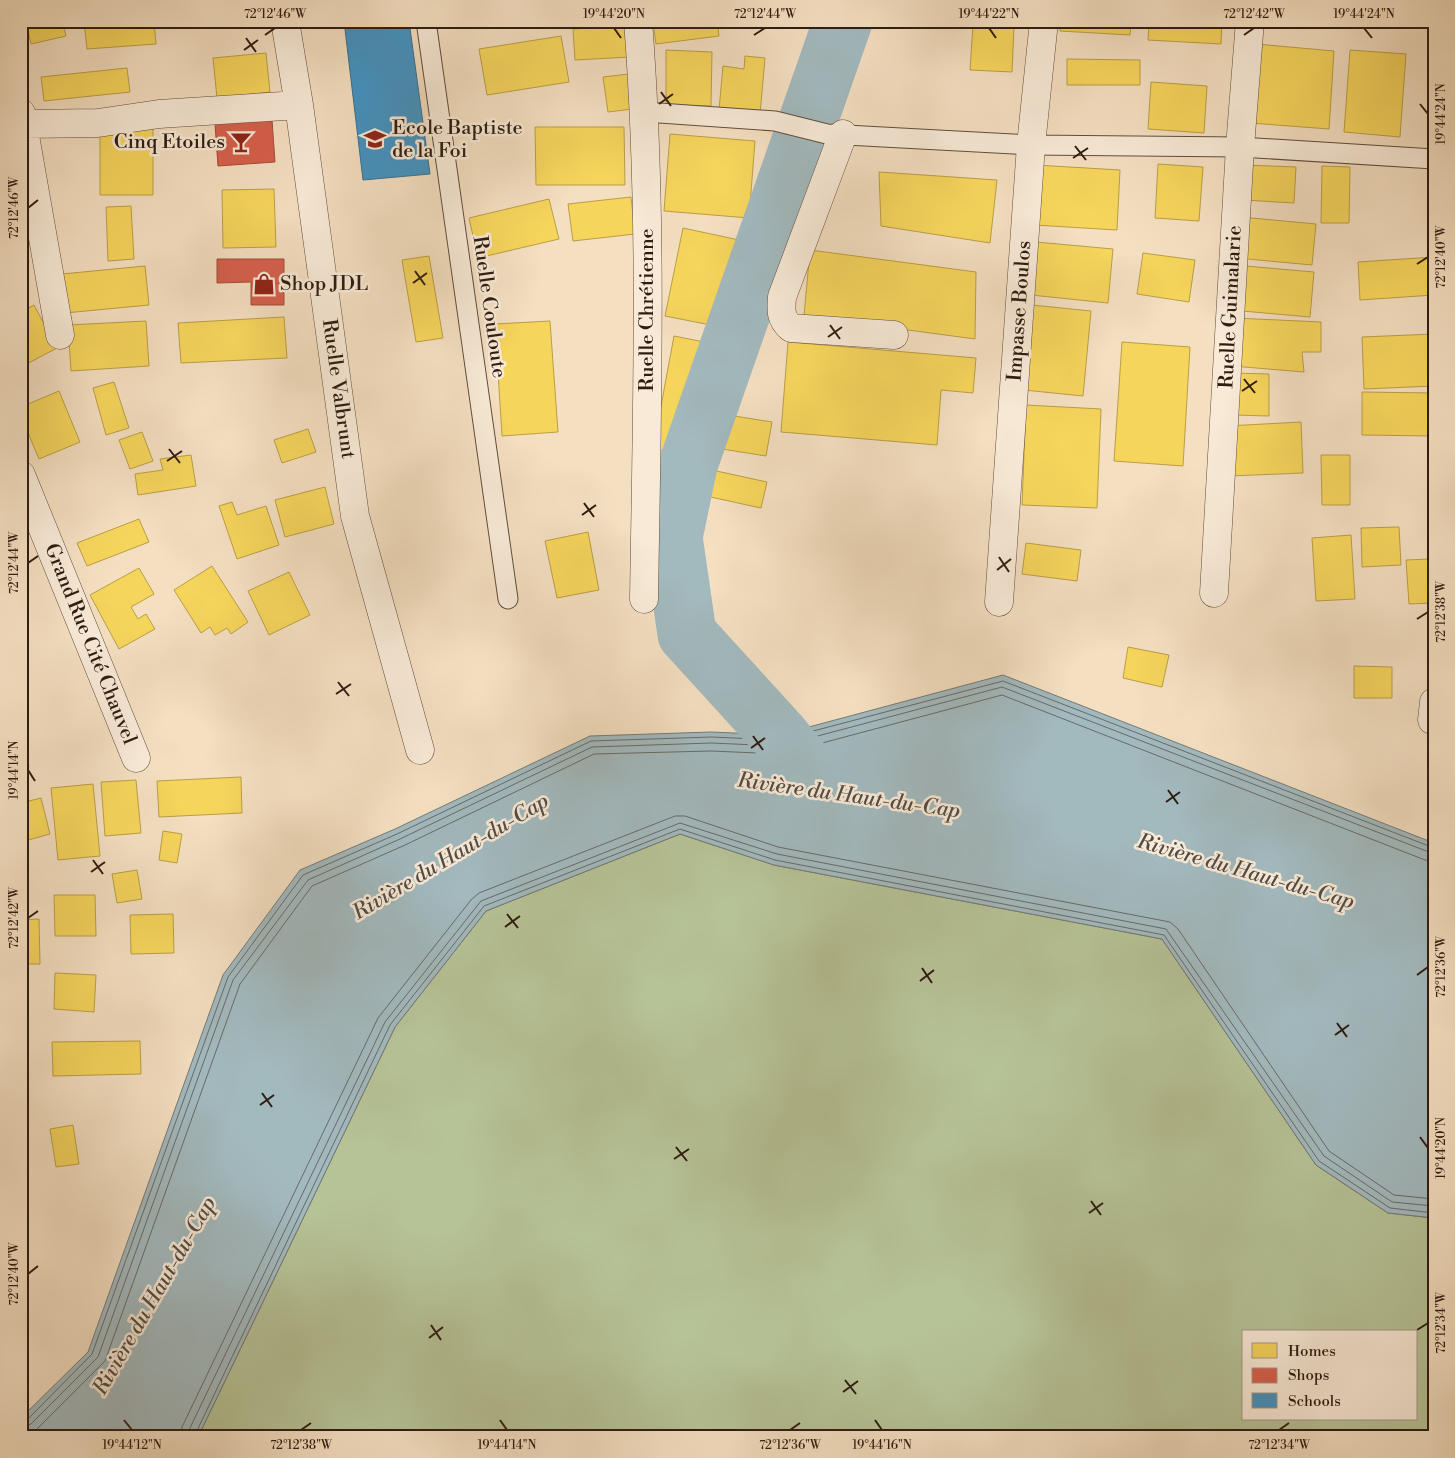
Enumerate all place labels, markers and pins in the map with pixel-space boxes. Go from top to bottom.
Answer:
place label: Ecole Baptiste de la Foi [392,116,523,164]
school or university icon: Ecole Baptiste de la Foi [362,126,388,152]
bar icon: Cinq Etoiles [228,129,254,155]
place label: Cinq Etoiles [114,130,225,155]
shop icon: Shop JDL [251,271,277,297]
place label: Shop JDL [280,272,368,297]

